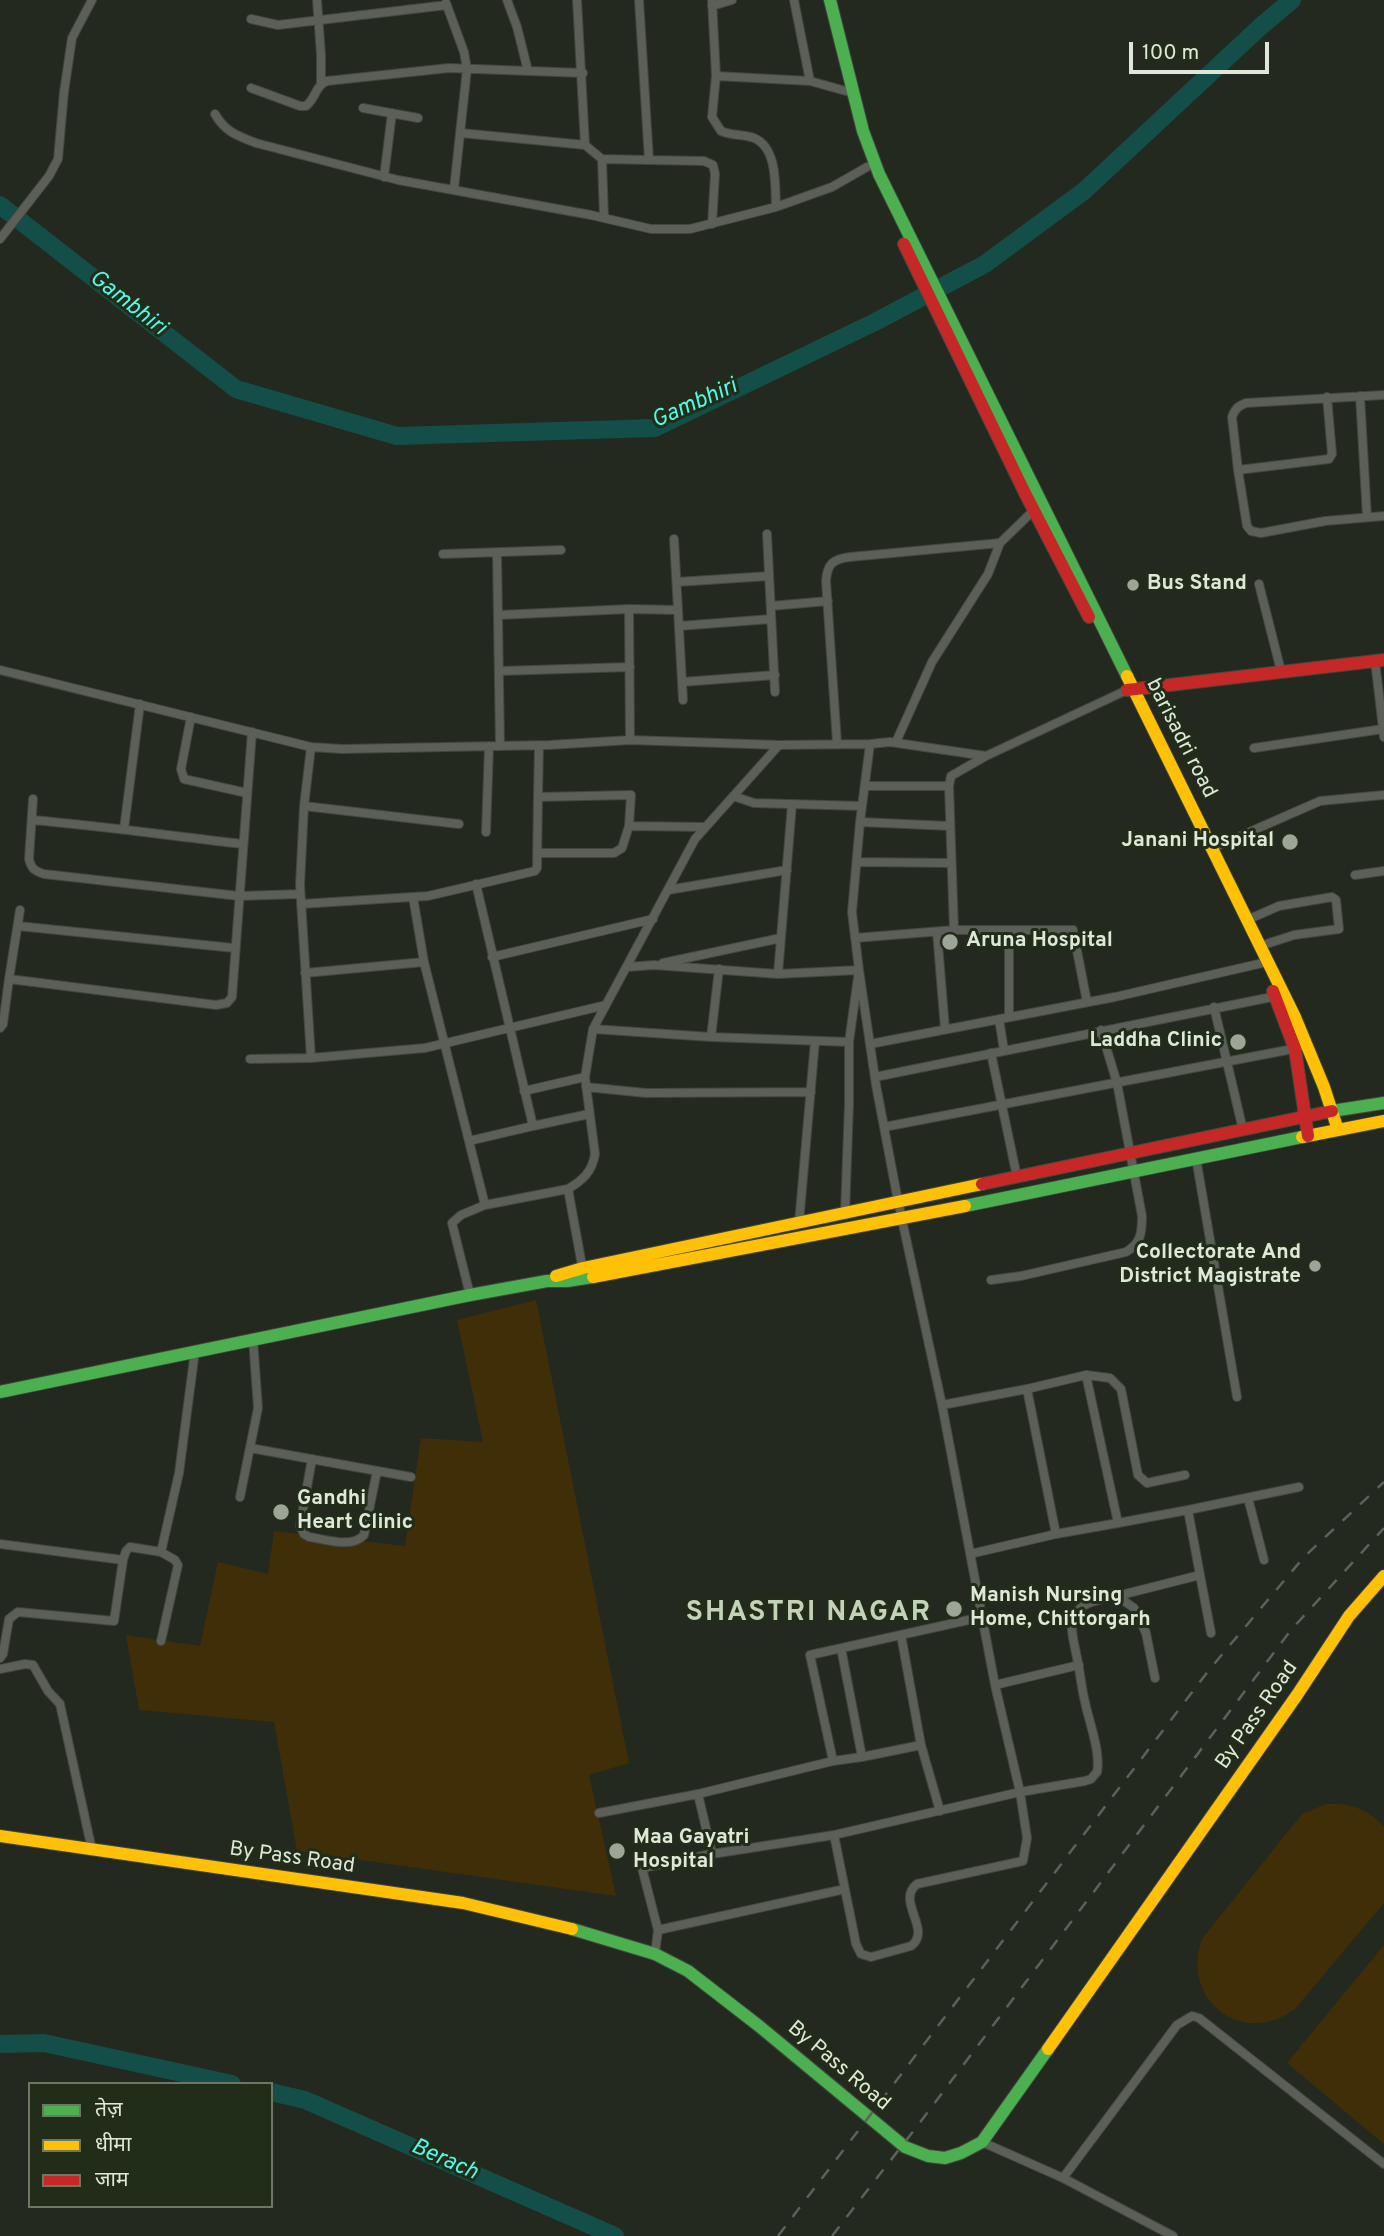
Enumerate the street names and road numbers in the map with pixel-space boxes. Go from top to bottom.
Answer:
street label: barisadri road [1139,675,1221,803]
street label: By Pass Road [1211,1657,1305,1775]
street label: By Pass Road [228,1838,356,1880]
street label: By Pass Road [782,2017,894,2117]

